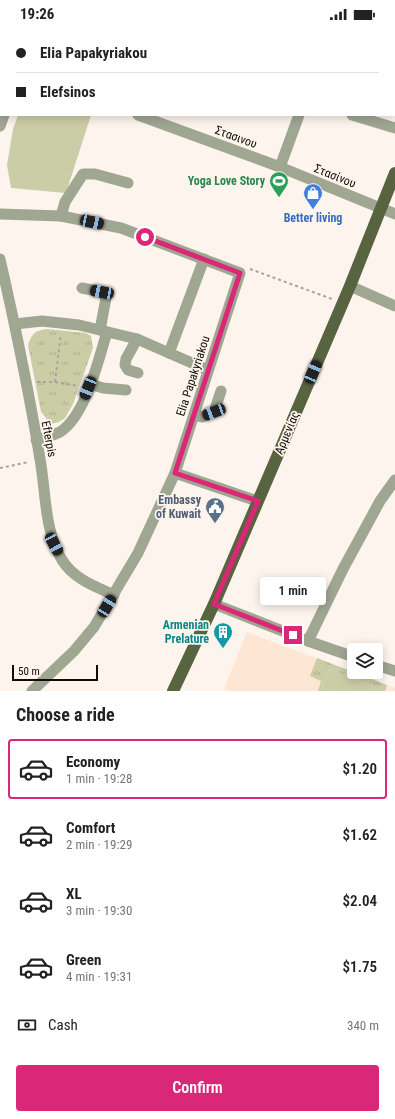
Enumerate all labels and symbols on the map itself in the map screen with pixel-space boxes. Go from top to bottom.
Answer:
street label: Στασινου [213,123,259,151]
street label: Στασίνου [312,161,358,191]
sports icon: Yoga Love Story [268,170,290,198]
place label: Yoga Love Story [188,174,266,188]
shop icon: Better living [302,182,324,210]
place label: Better living [284,211,342,225]
car [79,214,105,230]
route start [136,228,154,246]
car [89,284,115,300]
street label: Elia Papakyriakou [173,334,213,418]
car [303,359,323,385]
car [78,375,98,401]
car [201,402,227,422]
street label: Αρμενίας [272,409,302,456]
street label: Efterpis [39,420,59,458]
place label: Embassy of Kuwait [156,493,202,521]
public building icon: Embassy of Kuwait [204,496,226,524]
car [43,531,65,557]
callout: 1 min [260,577,326,605]
car [96,593,118,619]
place label: Armenian Prelature [163,618,209,646]
building icon: Armenian Prelature [212,621,234,649]
route end [284,626,302,644]
scale bar [12,663,98,682]

